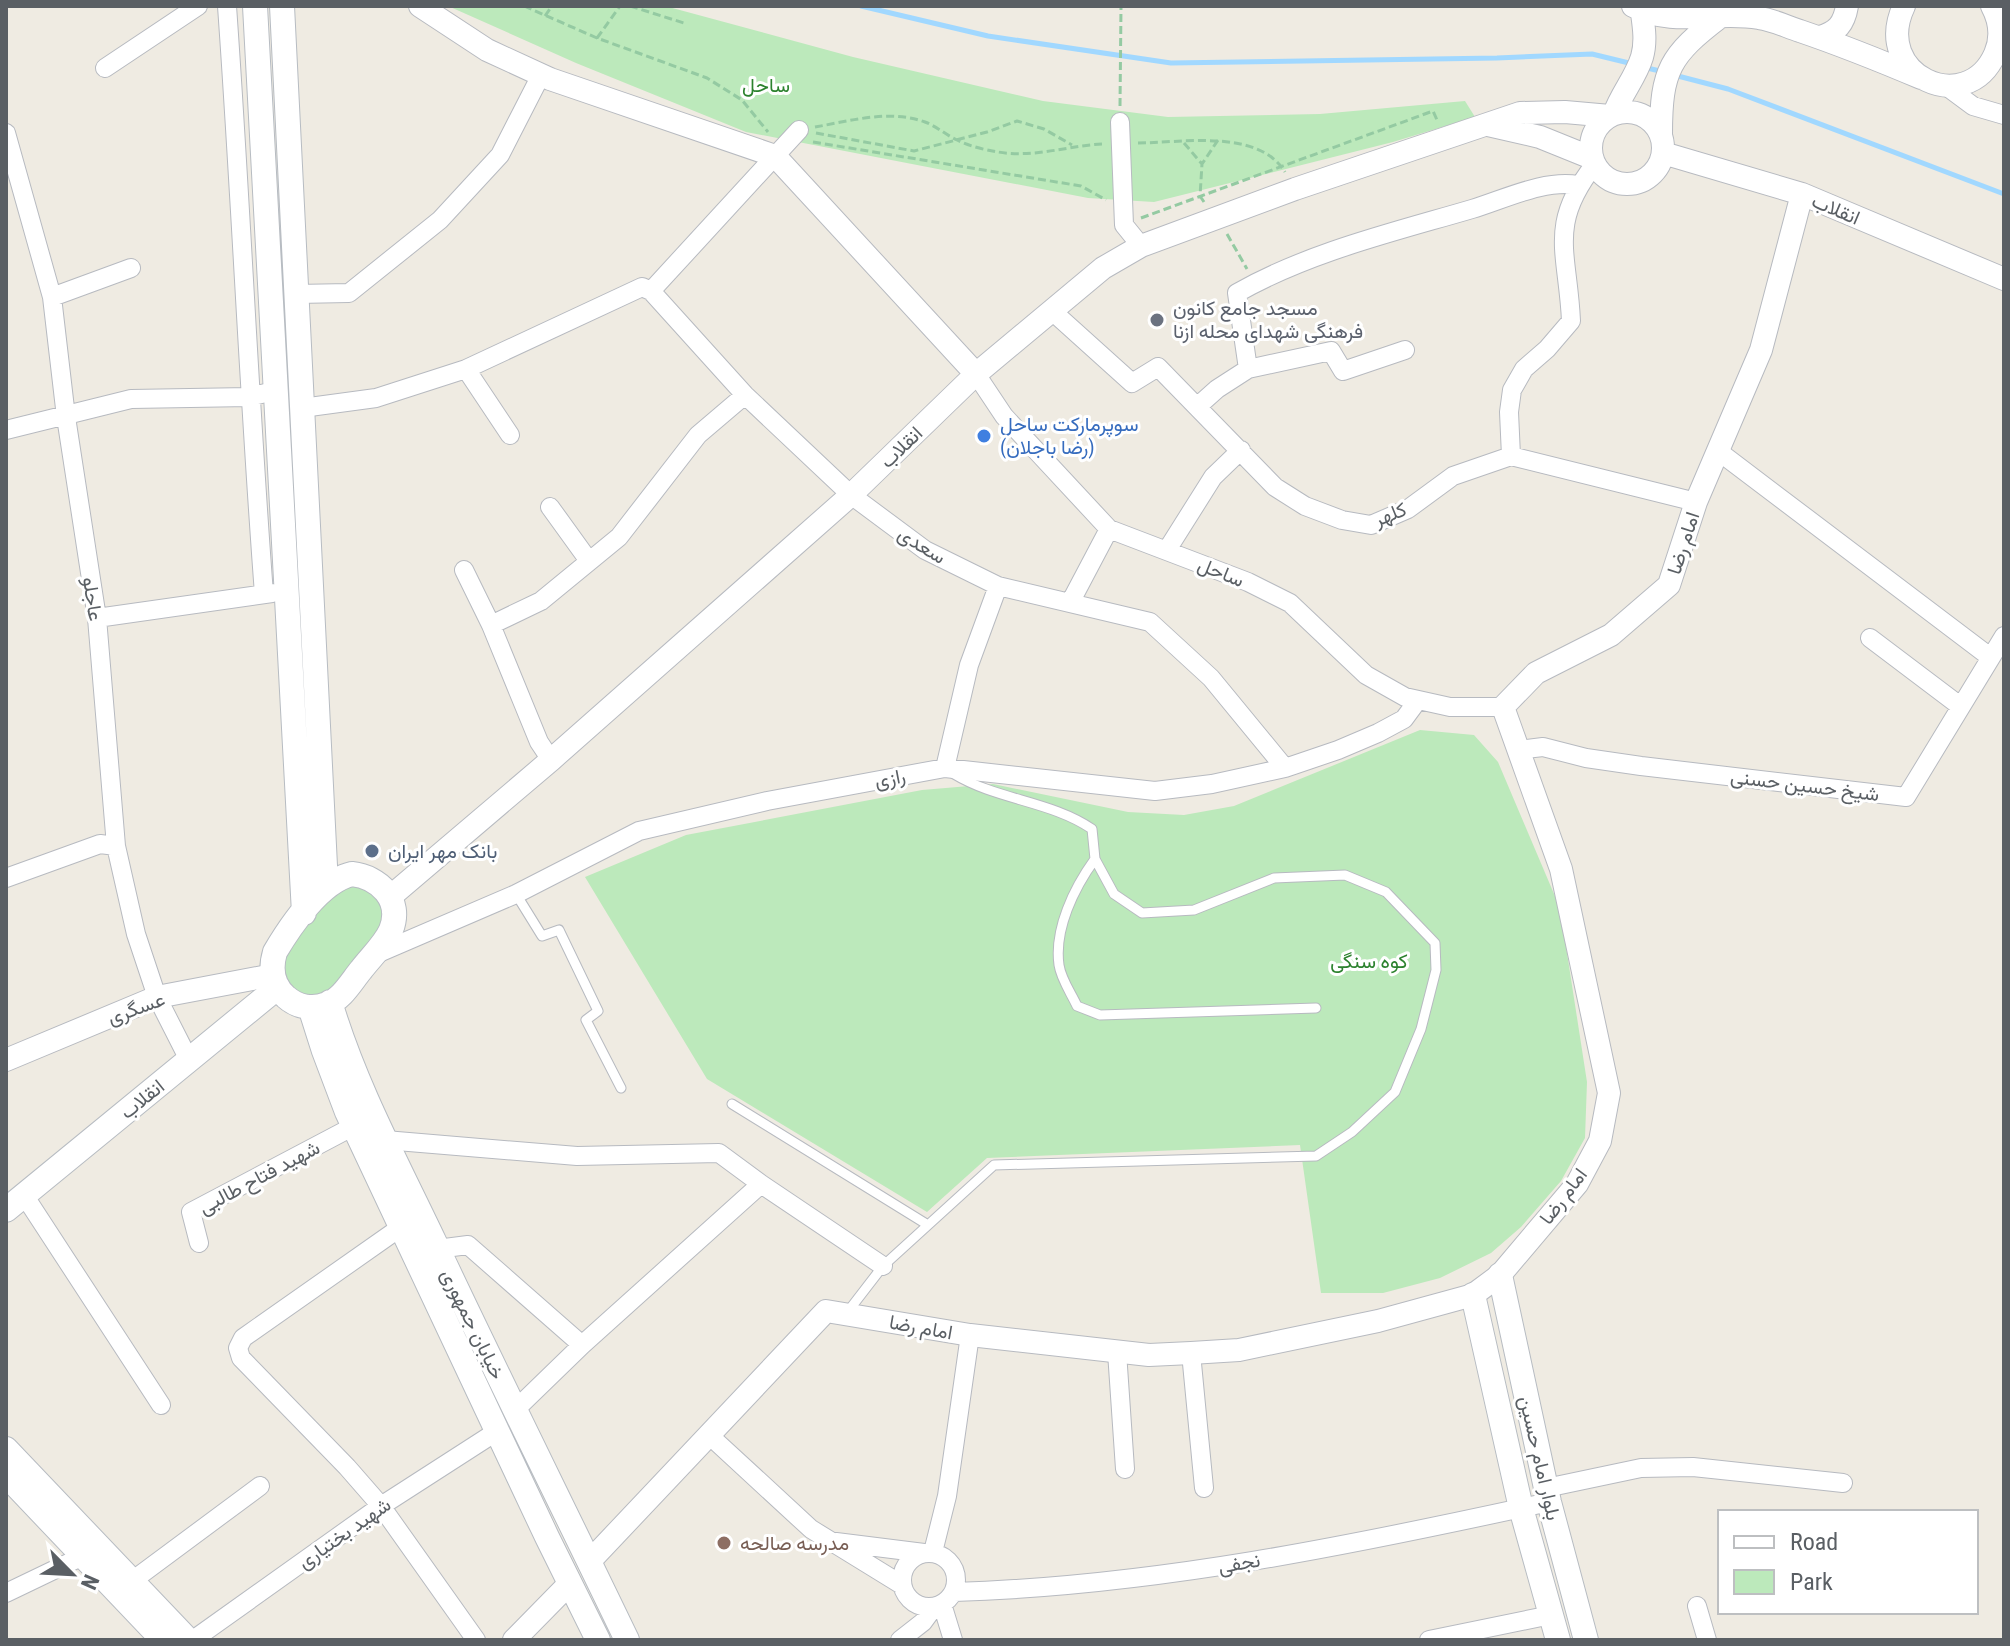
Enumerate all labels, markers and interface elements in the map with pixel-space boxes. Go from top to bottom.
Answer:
park label: ساحل [742,73,790,97]
street label: انقلاب [1808,188,1864,230]
place label: مسجد جامع کانون فرهنگی شهدای محله ازنا [1173,296,1363,344]
marker: مسجد جامع کانون فرهنگی شهدای محله ازنا [1148,311,1166,329]
place label: سوپرمارکت ساحل (رضا باجلان) [1000,412,1139,460]
street label: انقلاب [875,421,927,473]
marker: سوپرمارکت ساحل (رضا باجلان) [975,427,993,445]
street label: کلهر [1369,497,1410,533]
street label: امام رضا [1662,509,1705,578]
street label: سعدی [894,521,950,569]
street label: ساحل [1194,552,1248,592]
street label: عاجلو [77,575,108,623]
street label: رازی [872,763,908,794]
street label: شیخ حسین حسنی [1729,764,1881,808]
place label: بانک مهر ایران [388,839,497,864]
marker: بانک مهر ایران [363,842,381,860]
park label: کوه سنگی [1330,949,1408,974]
street label: عسگری [104,987,168,1030]
street label: انقلاب [115,1074,169,1124]
street label: شهید فتاح طالبی [194,1135,325,1221]
street label: امام رضا [1534,1163,1593,1229]
street label: خیابان جمهوری [435,1265,510,1384]
street label: امام رضا [887,1310,955,1345]
street label: بلوار امام حسین [1513,1393,1566,1523]
street label: شهید بختیاری [293,1492,396,1575]
legend [1718,1510,1978,1614]
text: Road [1790,1528,1838,1556]
place label: مدرسه صالحه [740,1531,849,1556]
north arrow [32,1534,112,1614]
marker: مدرسه صالحه [715,1534,733,1552]
street label: نجفی [1216,1548,1262,1578]
text: Park [1790,1568,1833,1596]
text: N [76,1571,104,1593]

